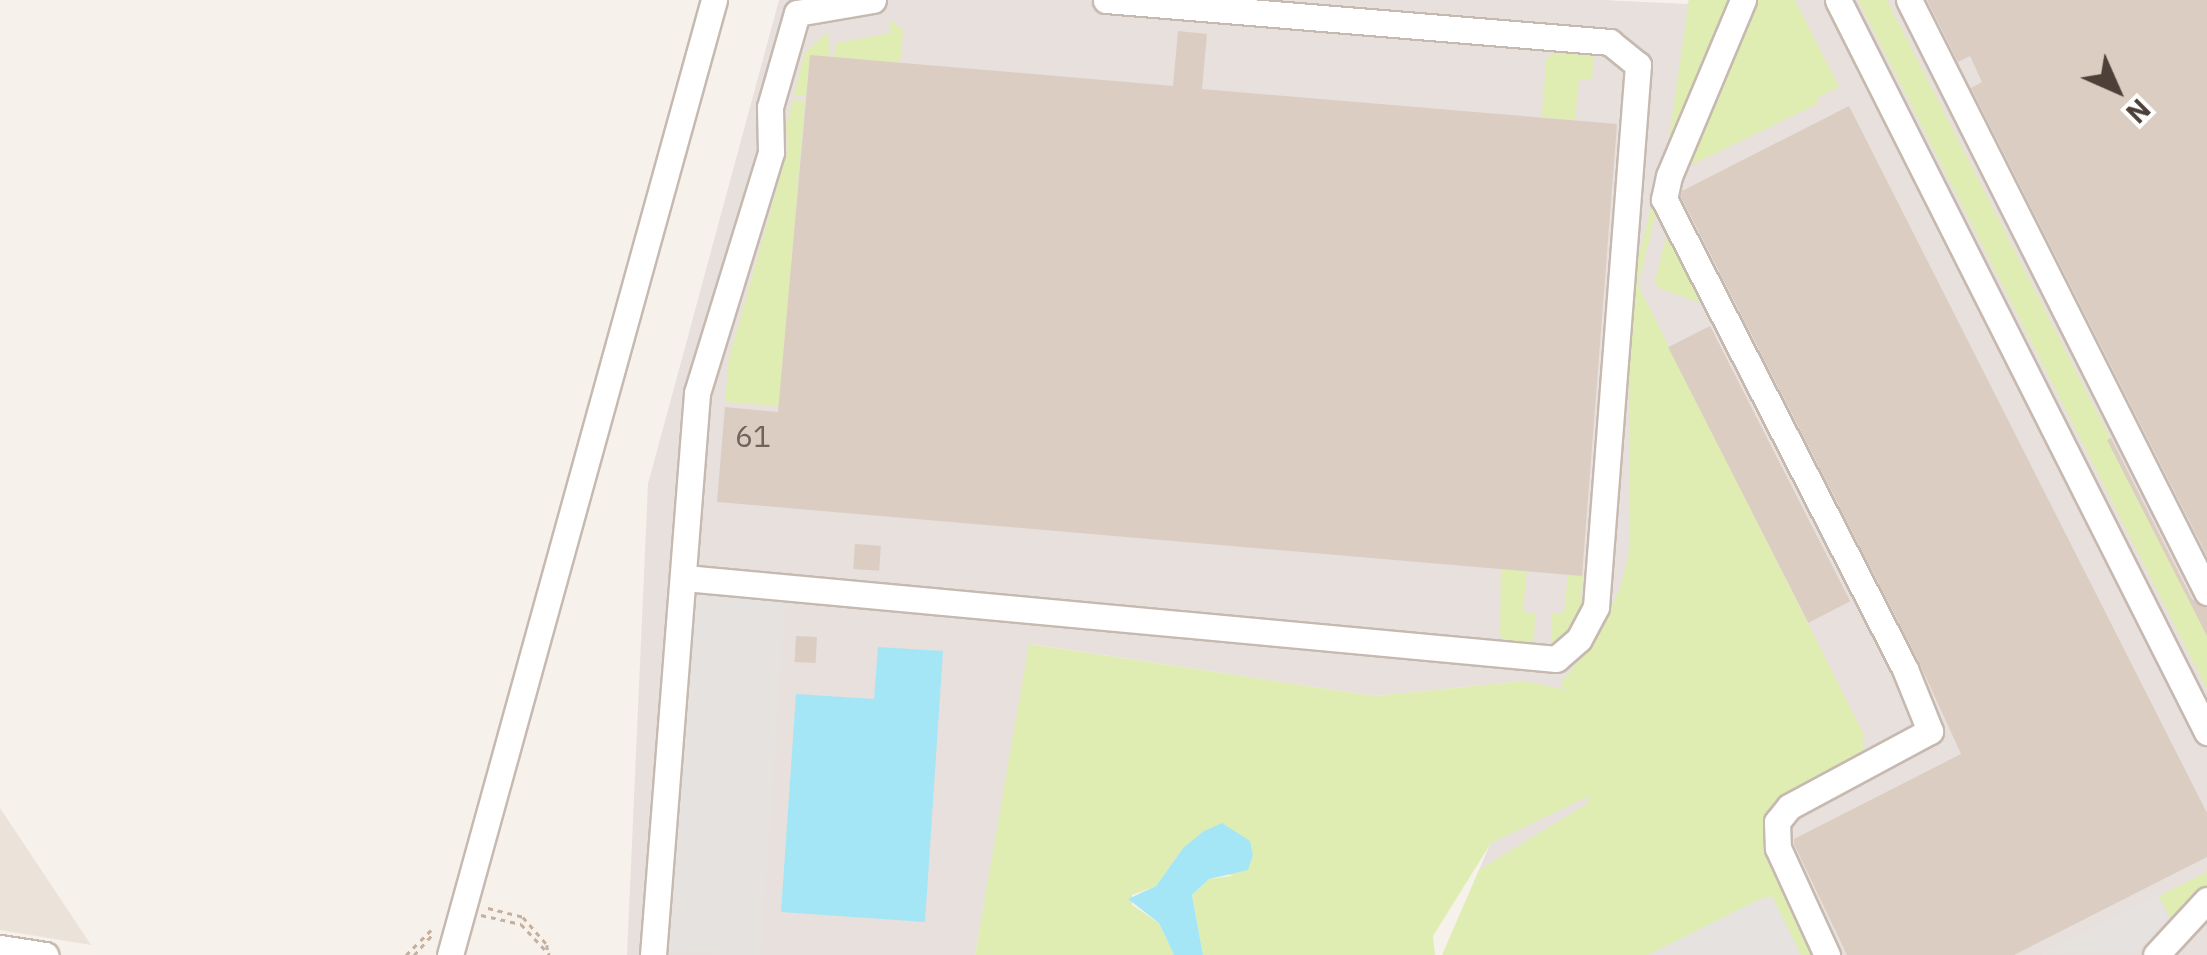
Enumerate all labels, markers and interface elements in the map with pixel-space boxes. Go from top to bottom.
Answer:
north arrow [2067,40,2167,140]
text: N [2118,91,2159,132]
house number: 61 [735,418,771,454]

